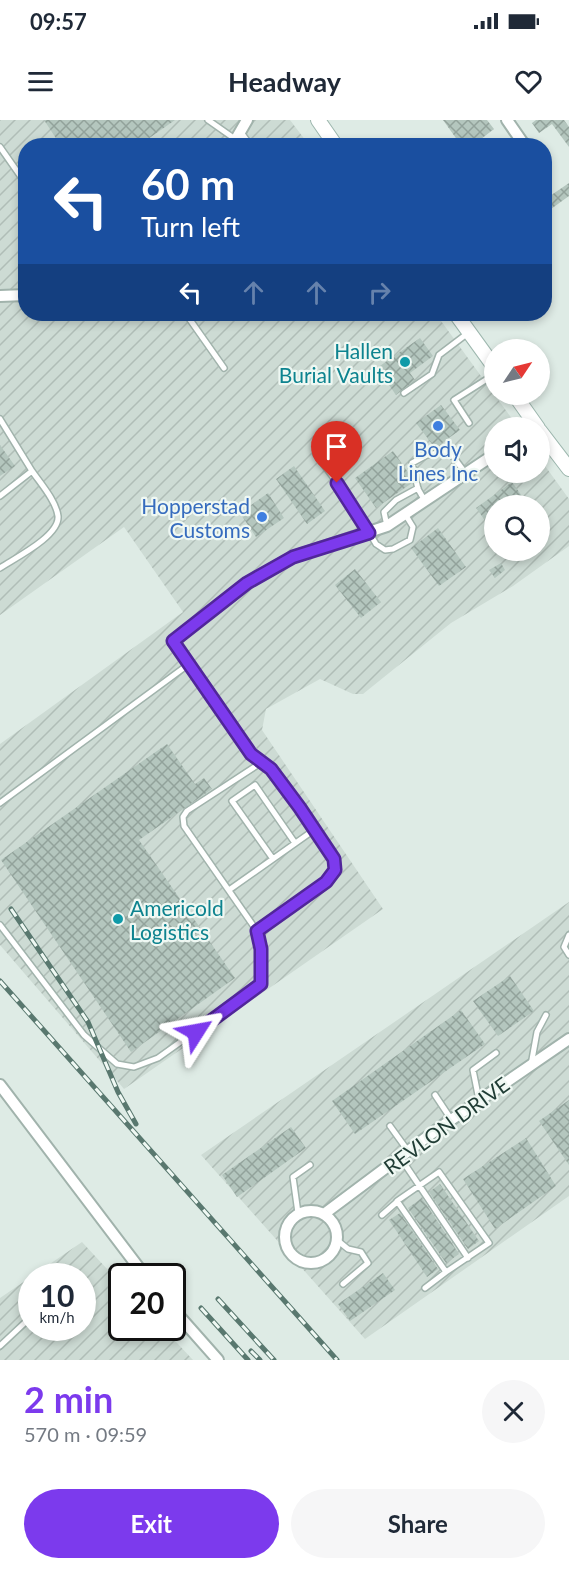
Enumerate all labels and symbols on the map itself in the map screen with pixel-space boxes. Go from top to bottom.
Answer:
place label: Hallen Burial Vaults [279,338,393,387]
north arrow [484,339,550,405]
marker: Hallen Burial Vaults [398,355,412,369]
marker: Body Lines Inc [431,419,445,433]
pin [311,421,362,483]
place label: Body Lines Inc [398,436,478,485]
place label: Hopperstad Customs [141,493,250,542]
marker: Hopperstad Customs [255,510,269,524]
place label: Americold Logistics [130,895,224,944]
marker: Americold Logistics [111,912,125,926]
position arrow [164,1000,228,1064]
street label: REVLON DRIVE [378,1071,514,1179]
speed limit sign: 20 [108,1263,186,1341]

